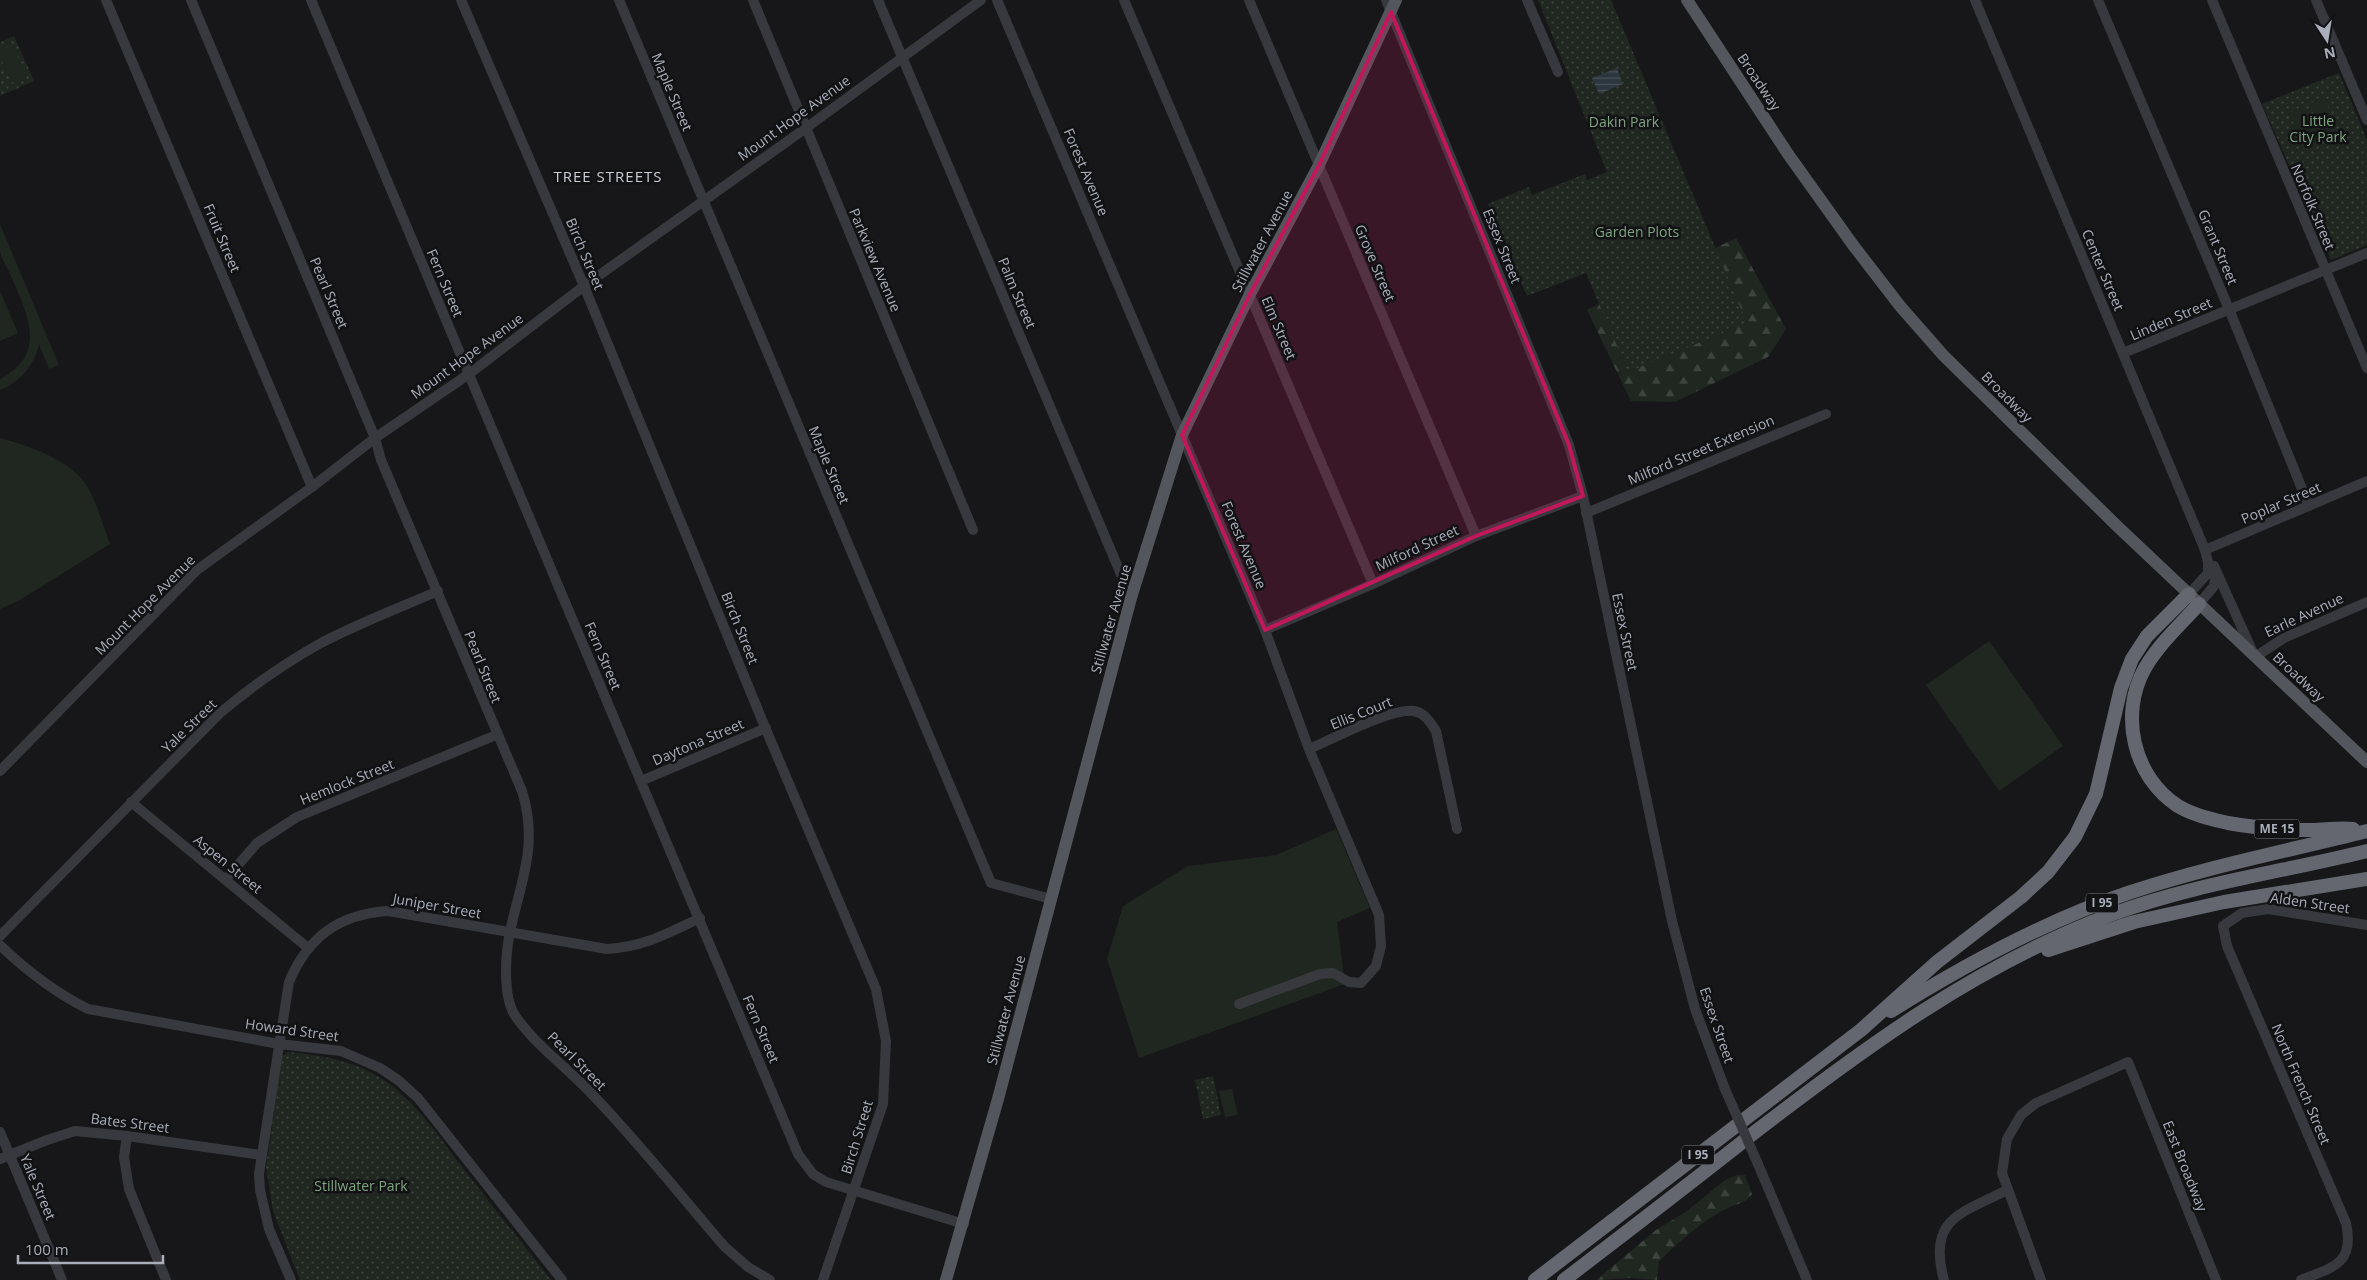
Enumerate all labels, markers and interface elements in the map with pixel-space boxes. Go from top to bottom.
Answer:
north arrow [2302,15,2352,65]
text: N [2322,43,2337,64]
street label: Broadway [1733,49,1786,115]
street label: Maple Street [647,50,697,134]
street label: Mount Hope Avenue [734,70,854,165]
park label: Little City Park [2289,111,2347,146]
park label: Dakin Park [1589,112,1660,131]
street label: Forest Avenue [1059,125,1113,219]
street label: Norfolk Street [2287,161,2340,253]
district label: TREE STREETS [554,166,663,186]
street label: Stillwater Avenue [1227,186,1296,295]
street label: Fruit Street [199,201,245,275]
street label: Parkview Avenue [845,205,906,315]
street label: Essex Street [1479,206,1526,286]
street label: Grant Street [2194,206,2243,287]
street label: Birch Street [562,215,609,293]
street label: Grove Street [1351,221,1400,304]
park label: Garden Plots [1595,222,1680,241]
street label: Center Street [2078,226,2129,313]
street label: Fern Street [423,246,468,320]
street label: Pearl Street [306,254,353,332]
street label: Palm Street [994,254,1041,331]
street label: Elm Street [1258,293,1301,362]
street label: Linden Street [2127,293,2215,344]
street label: Mount Hope Avenue [407,308,527,403]
street label: Broadway [1978,367,2038,427]
street label: Milford Street Extension [1625,410,1777,489]
street label: Maple Street [804,423,854,507]
street label: Poplar Street [2238,477,2324,528]
street label: Forest Avenue [1217,498,1271,592]
street label: Milford Street [1372,520,1462,575]
street label: Mount Hope Avenue [90,550,199,659]
street label: Stillwater Avenue [1086,562,1135,676]
street label: Earle Avenue [2261,588,2346,641]
street label: Birch Street [717,589,764,667]
street label: Essex Street [1608,591,1643,673]
street label: Fern Street [581,619,626,693]
street label: Pearl Street [460,628,507,706]
street label: Broadway [2269,647,2330,706]
street label: Ellis Court [1327,692,1395,734]
street label: Yale Street [157,695,220,757]
street label: Daytona Street [649,714,746,769]
street label: Hemlock Street [297,754,397,809]
road number: ME 15 [2254,820,2300,839]
street label: Aspen Street [190,830,267,897]
street label: Juniper Street [389,888,483,923]
street label: Alden Street [2269,888,2351,917]
road number: I 95 [2086,894,2118,912]
street label: Stillwater Avenue [982,953,1029,1067]
street label: Essex Street [1696,984,1739,1065]
street label: Fern Street [739,992,784,1066]
street label: Howard Street [244,1014,340,1045]
street label: North French Street [2267,1021,2335,1147]
street label: Pearl Street [544,1027,611,1094]
street label: Birch Street [836,1098,877,1176]
street label: Bates Street [90,1108,170,1137]
street label: East Broadway [2159,1118,2213,1215]
road number: I 95 [1682,1146,1714,1164]
street label: Yale Street [16,1151,61,1223]
park label: Stillwater Park [314,1176,408,1195]
scale bar [18,1232,162,1264]
text: 100 m [25,1239,69,1259]

